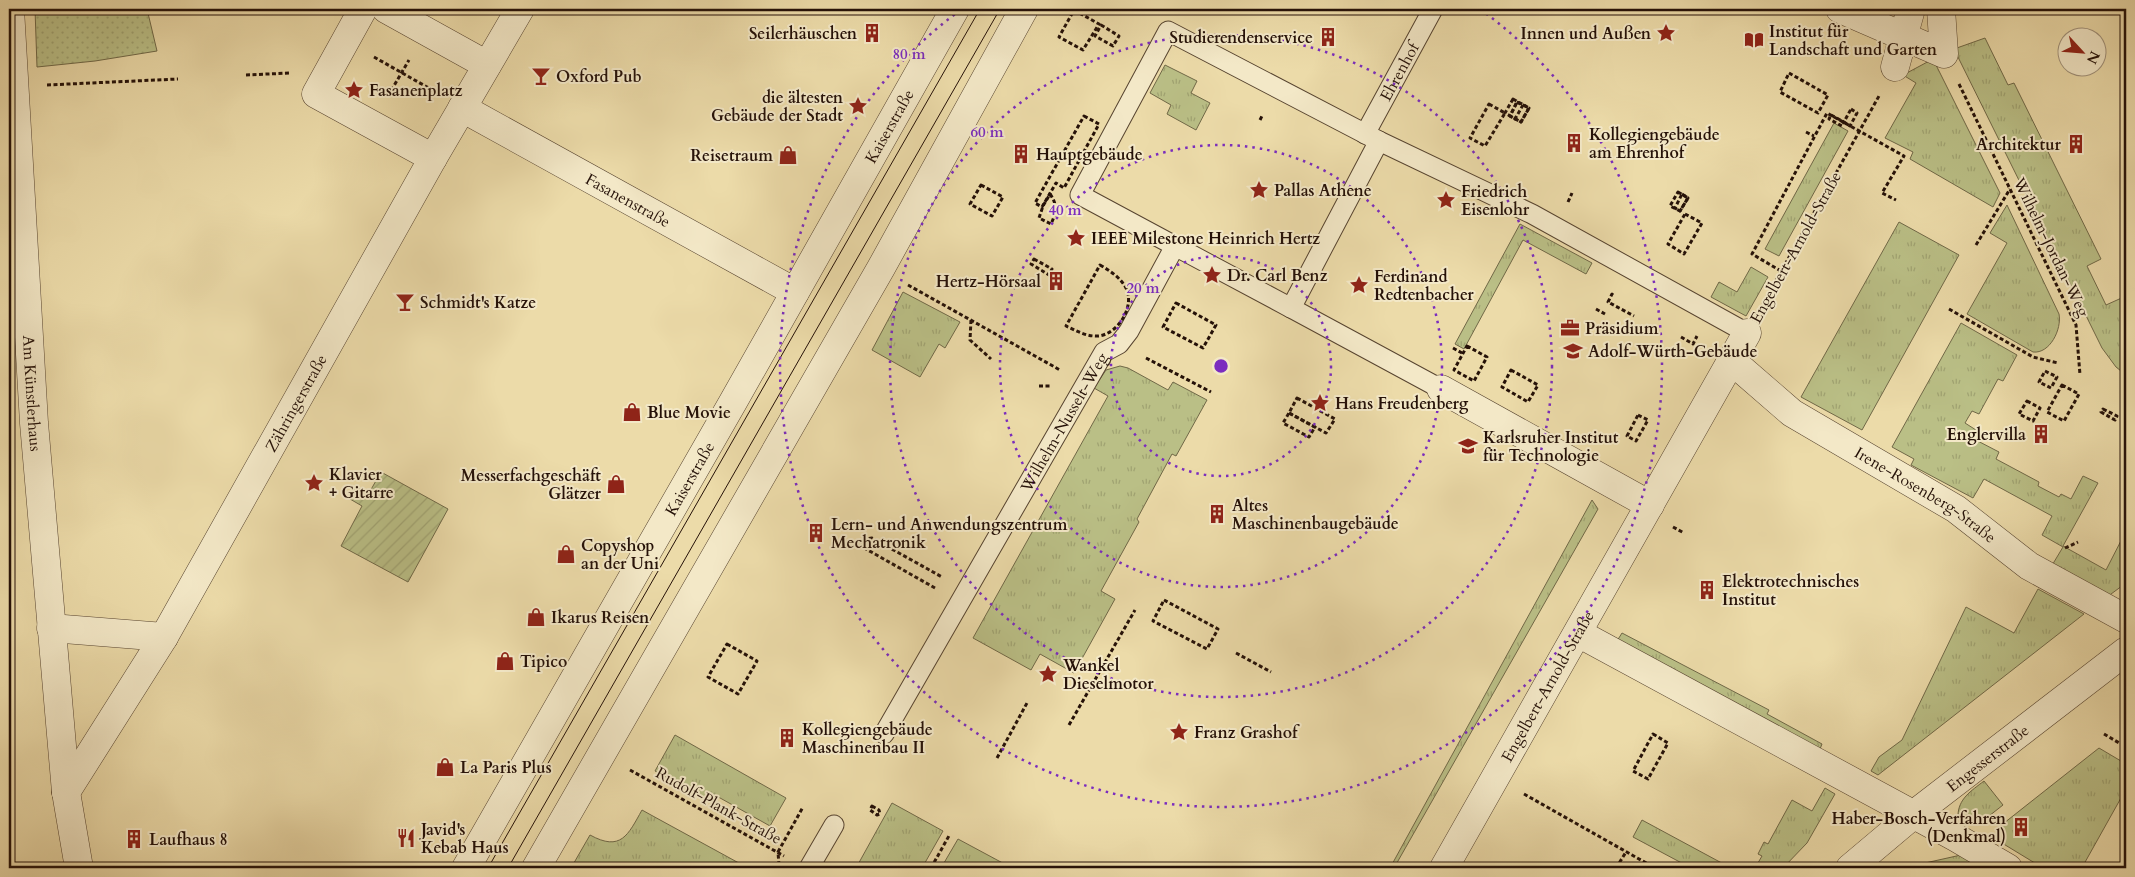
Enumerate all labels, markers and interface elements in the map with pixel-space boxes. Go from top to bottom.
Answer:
place label: Institut für Landschaft und Garten [1769,21,1938,61]
building icon: Seilerhäuschen [861,22,883,44]
place icon: Innen und Außen [1655,22,1677,44]
place label: Seilerhäuschen [749,23,858,45]
place label: Innen und Außen [1521,23,1652,45]
building icon: Studierendenservice [1317,26,1339,48]
place label: Studierendenservice [1169,27,1313,49]
north arrow [2058,28,2108,78]
library icon: Institut für Landschaft und Garten [1743,29,1765,51]
street label: Ehrenhof [1375,36,1426,105]
text: 80 m [892,44,926,64]
text: N [2082,48,2104,67]
bar icon: Oxford Pub [530,65,552,87]
place label: Oxford Pub [556,66,642,88]
place icon: Fasanenplatz [343,79,365,101]
place label: Fasanenplatz [369,80,463,102]
street label: Kaiserstraße [860,86,919,168]
place label: die ältesten Gebäude der Stadt [711,87,844,127]
place icon: die ältesten Gebäude der Stadt [847,95,869,117]
text: 60 m [970,122,1004,142]
place label: Kollegiengebäude am Ehrenhof [1589,124,1720,164]
building icon: Kollegiengebäude am Ehrenhof [1563,132,1585,154]
building icon: Architektur [2065,133,2087,155]
place label: Architektur [1976,134,2062,156]
building icon: Hauptgebäude [1010,143,1032,165]
shop icon: Reisetraum [777,144,799,166]
place label: Hauptgebäude [1036,144,1143,166]
place label: Reisetraum [690,145,773,167]
street label: Fasanenstraße [581,168,674,233]
street label: Engelbert-Arnold-Straße [1745,168,1847,327]
street label: Wilhelm-Jordan-Weg [2007,173,2094,321]
place icon: Pallas Athene [1248,179,1270,201]
place label: Pallas Athene [1274,180,1372,202]
place label: Friedrich Eisenlohr [1461,181,1530,221]
place icon: Friedrich Eisenlohr [1435,189,1457,211]
text: 40 m [1048,200,1082,220]
place icon: IEEE Milestone Heinrich Hertz [1065,227,1087,249]
place label: IEEE Milestone Heinrich Hertz [1091,228,1320,250]
place icon: Dr. Carl Benz [1201,264,1223,286]
place label: Dr. Carl Benz [1227,265,1328,287]
place label: Ferdinand Redtenbacher [1374,266,1474,306]
building icon: Hertz-Hörsaal [1045,270,1067,292]
place label: Hertz-Hörsaal [936,271,1041,293]
place icon: Ferdinand Redtenbacher [1348,274,1370,296]
text: 20 m [1126,278,1160,298]
bar icon: Schmidt's Katze [394,291,416,313]
place label: Schmidt's Katze [420,292,536,314]
office icon: Präsidium [1559,317,1581,339]
place label: Präsidium [1585,318,1659,340]
street label: Am Künstlerhaus [17,335,46,452]
school or university icon: Adolf-Würth-Gebäude [1562,340,1584,362]
place label: Adolf-Würth-Gebäude [1588,341,1758,363]
street label: Wilhelm-Nusselt-Weg [1015,349,1113,497]
street label: Zähringerstraße [260,350,333,456]
centre of rings [1212,357,1230,375]
place icon: Hans Freudenberg [1309,392,1331,414]
place label: Hans Freudenberg [1335,393,1469,415]
shop icon: Blue Movie [621,401,643,423]
place label: Blue Movie [647,402,731,424]
building icon: Englervilla [2030,423,2052,445]
place label: Englervilla [1946,424,2026,446]
place label: Karlsruher Institut für Technologie [1483,427,1619,467]
school or university icon: Karlsruher Institut für Technologie [1457,435,1479,457]
street label: Kaiserstraße [660,438,720,520]
street label: Irene-Rosenberg-Straße [1850,442,2000,548]
place label: Klavier + Gitarre [329,464,394,504]
place label: Messerfachgeschäft Glätzer [461,465,602,505]
place icon: Klavier + Gitarre [303,472,325,494]
shop icon: Messerfachgeschäft Glätzer [605,473,627,495]
place label: Altes Maschinenbaugebäude [1232,495,1399,535]
building icon: Altes Maschinenbaugebäude [1206,503,1228,525]
place label: Lern- und Anwendungszentrum Mechatronik [831,514,1068,554]
building icon: Lern- und Anwendungszentrum Mechatronik [805,522,827,544]
place label: Copyshop an der Uni [581,535,659,575]
shop icon: Copyshop an der Uni [555,543,577,565]
place label: Elektrotechnisches Institut [1722,571,1859,611]
building icon: Elektrotechnisches Institut [1696,579,1718,601]
shop icon: Ikarus Reisen [525,606,547,628]
place label: Ikarus Reisen [551,607,650,629]
street label: Engelbert-Arnold-Straße [1496,607,1599,766]
shop icon: Tipico [494,650,516,672]
place label: Tipico [520,651,567,673]
place label: Wankel Dieselmotor [1062,655,1154,695]
place icon: Wankel Dieselmotor [1037,663,1059,685]
place label: Kollegiengebäude Maschinenbau II [802,719,933,759]
street label: Engesserstraße [1942,720,2034,798]
place icon: Franz Grashof [1168,721,1190,743]
place label: Franz Grashof [1194,722,1300,744]
building icon: Kollegiengebäude Maschinenbau II [776,727,798,749]
shop icon: La Paris Plus [434,756,456,778]
place label: La Paris Plus [460,757,552,779]
street label: Rudolf-Plank-Straße [652,762,785,850]
place label: Haber-Bosch-Verfahren (Denkmal) [1832,808,2007,848]
building icon: Haber-Bosch-Verfahren (Denkmal) [2010,816,2032,838]
place label: Javid's Kebab Haus [419,819,509,859]
restaurant icon: Javid's Kebab Haus [395,827,417,849]
building icon: Laufhaus 8 [123,828,145,850]
place label: Laufhaus 8 [149,829,228,851]

